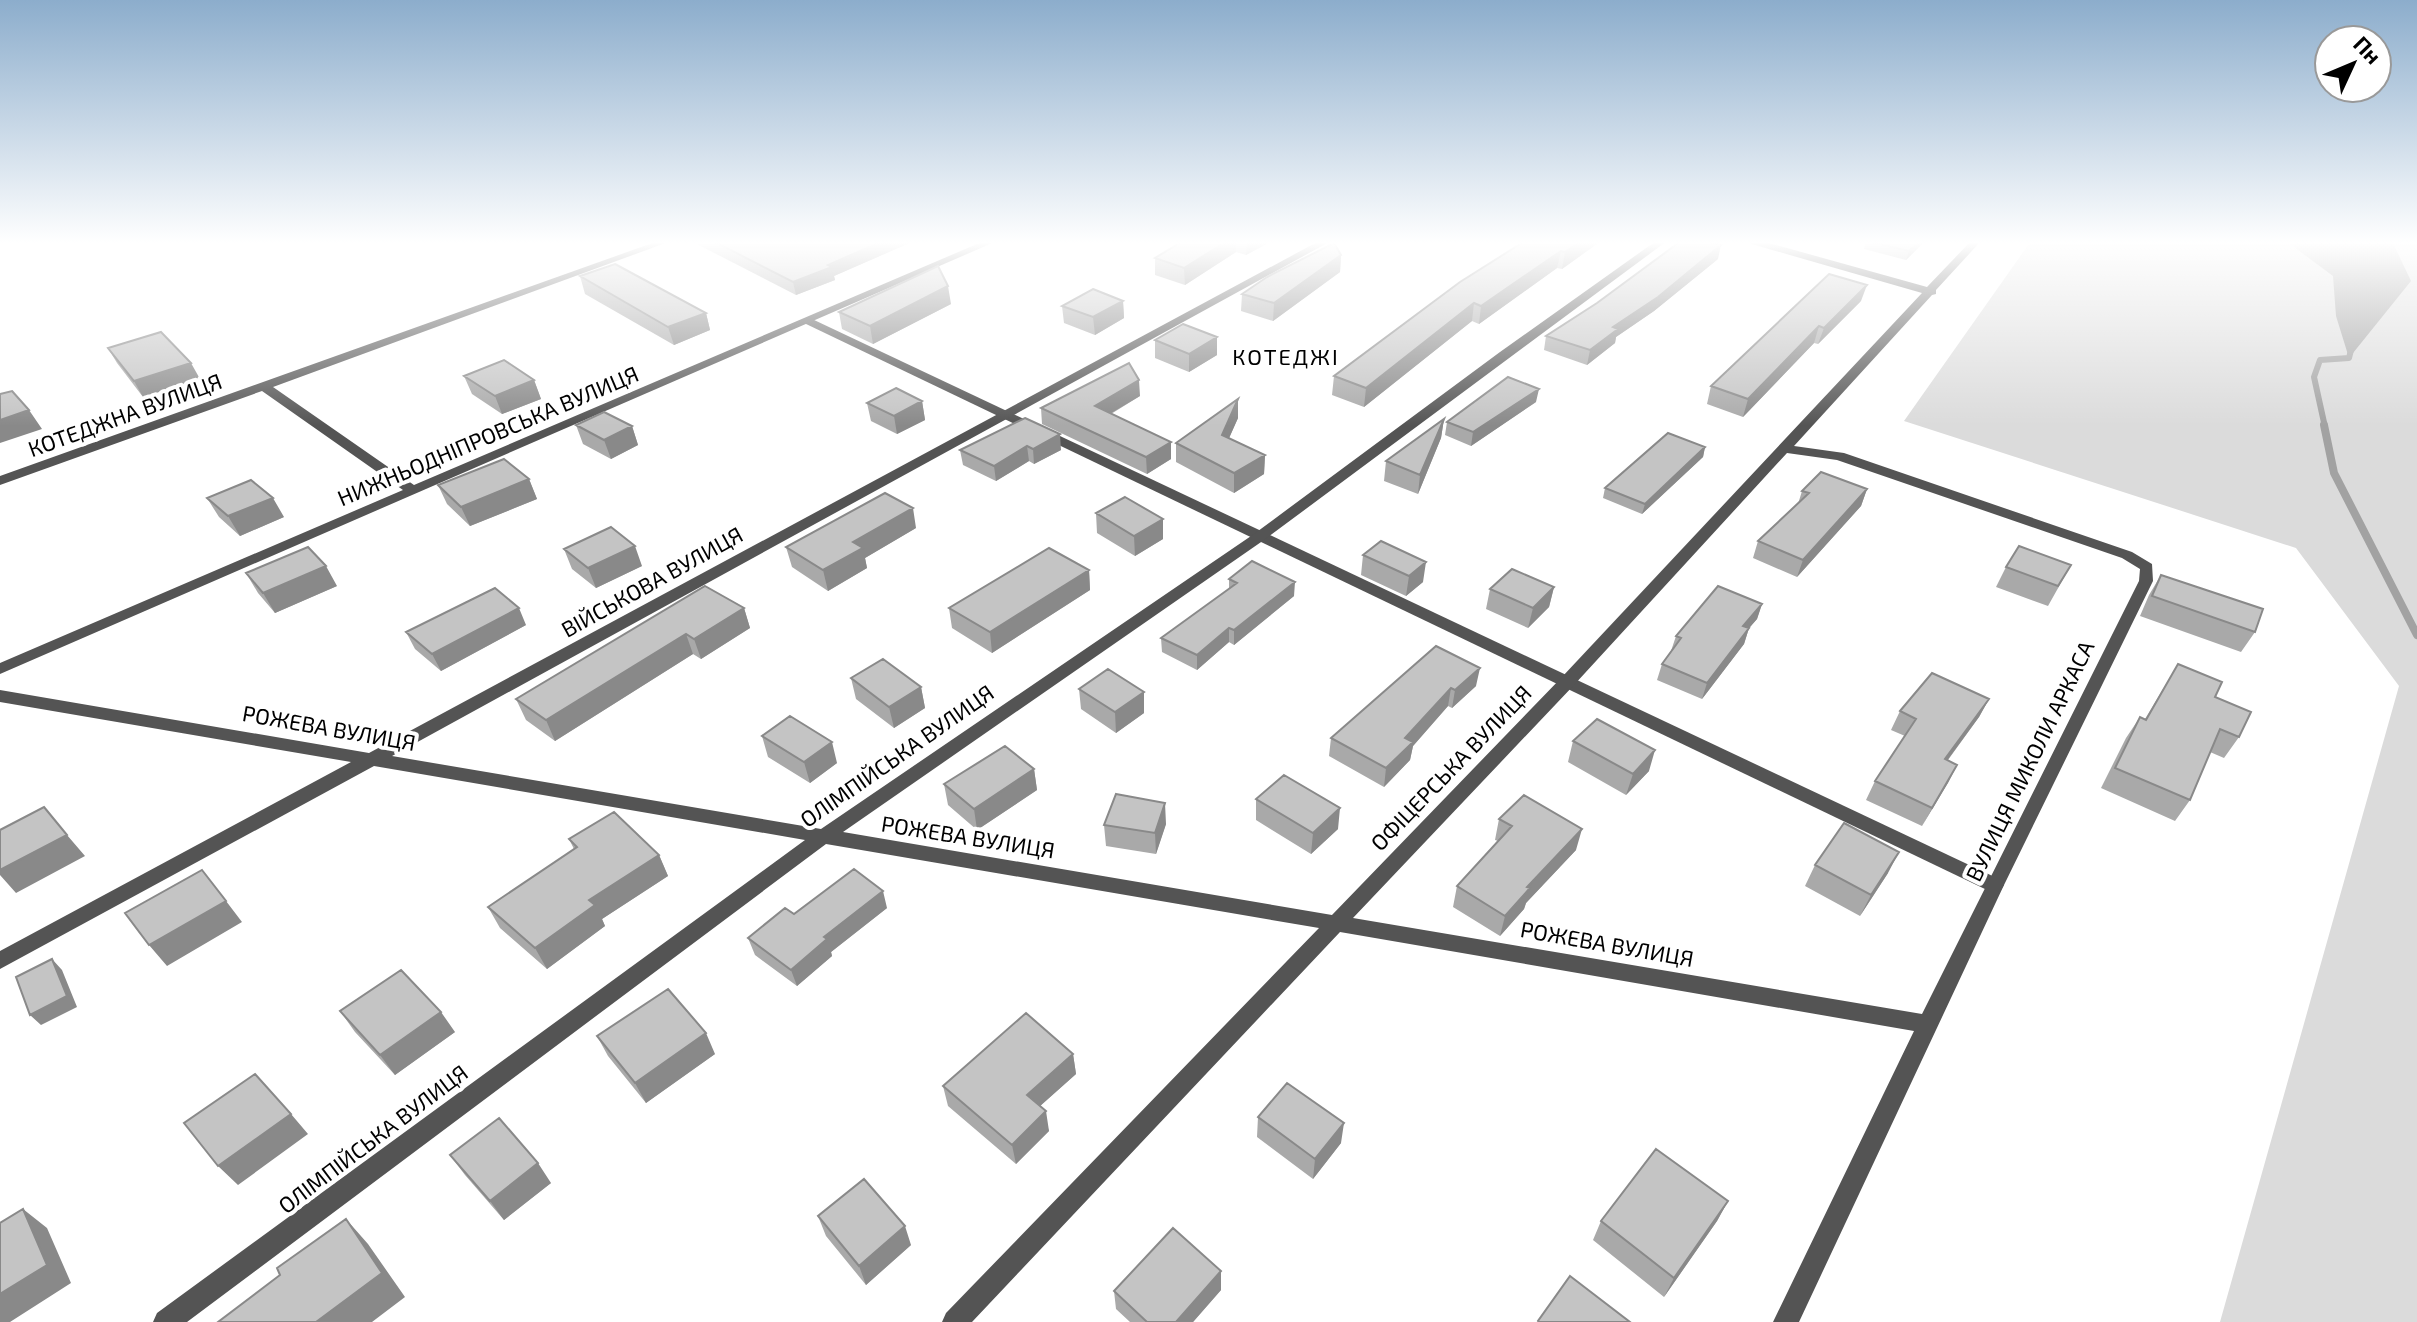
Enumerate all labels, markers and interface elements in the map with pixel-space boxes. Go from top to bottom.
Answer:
north arrow [2313,24,2393,104]
text: Пн [2349,30,2387,69]
district label: КОТЕДЖІ [1232,343,1340,369]
street label: НИЖНЬОДНІПРОВСЬКА ВУЛИЦЯ [333,360,642,510]
street label: КОТЕДЖНА ВУЛИЦЯ [24,367,225,461]
street label: ВІЙСЬКОВА ВУЛИЦЯ [556,520,747,642]
street label: ВУЛИЦЯ МИКОЛИ АРКАСА [1959,636,2099,885]
street label: ОЛІМПІЙСЬКА ВУЛИЦЯ [795,679,998,832]
street label: ОФІЦЕРСЬКА ВУЛИЦЯ [1365,679,1536,855]
street label: РОЖЕВА ВУЛИЦЯ [241,699,418,755]
street label: РОЖЕВА ВУЛИЦЯ [880,809,1057,863]
street label: РОЖЕВА ВУЛИЦЯ [1519,915,1696,971]
street label: ОЛІМПІЙСЬКА ВУЛИЦЯ [273,1059,472,1218]

